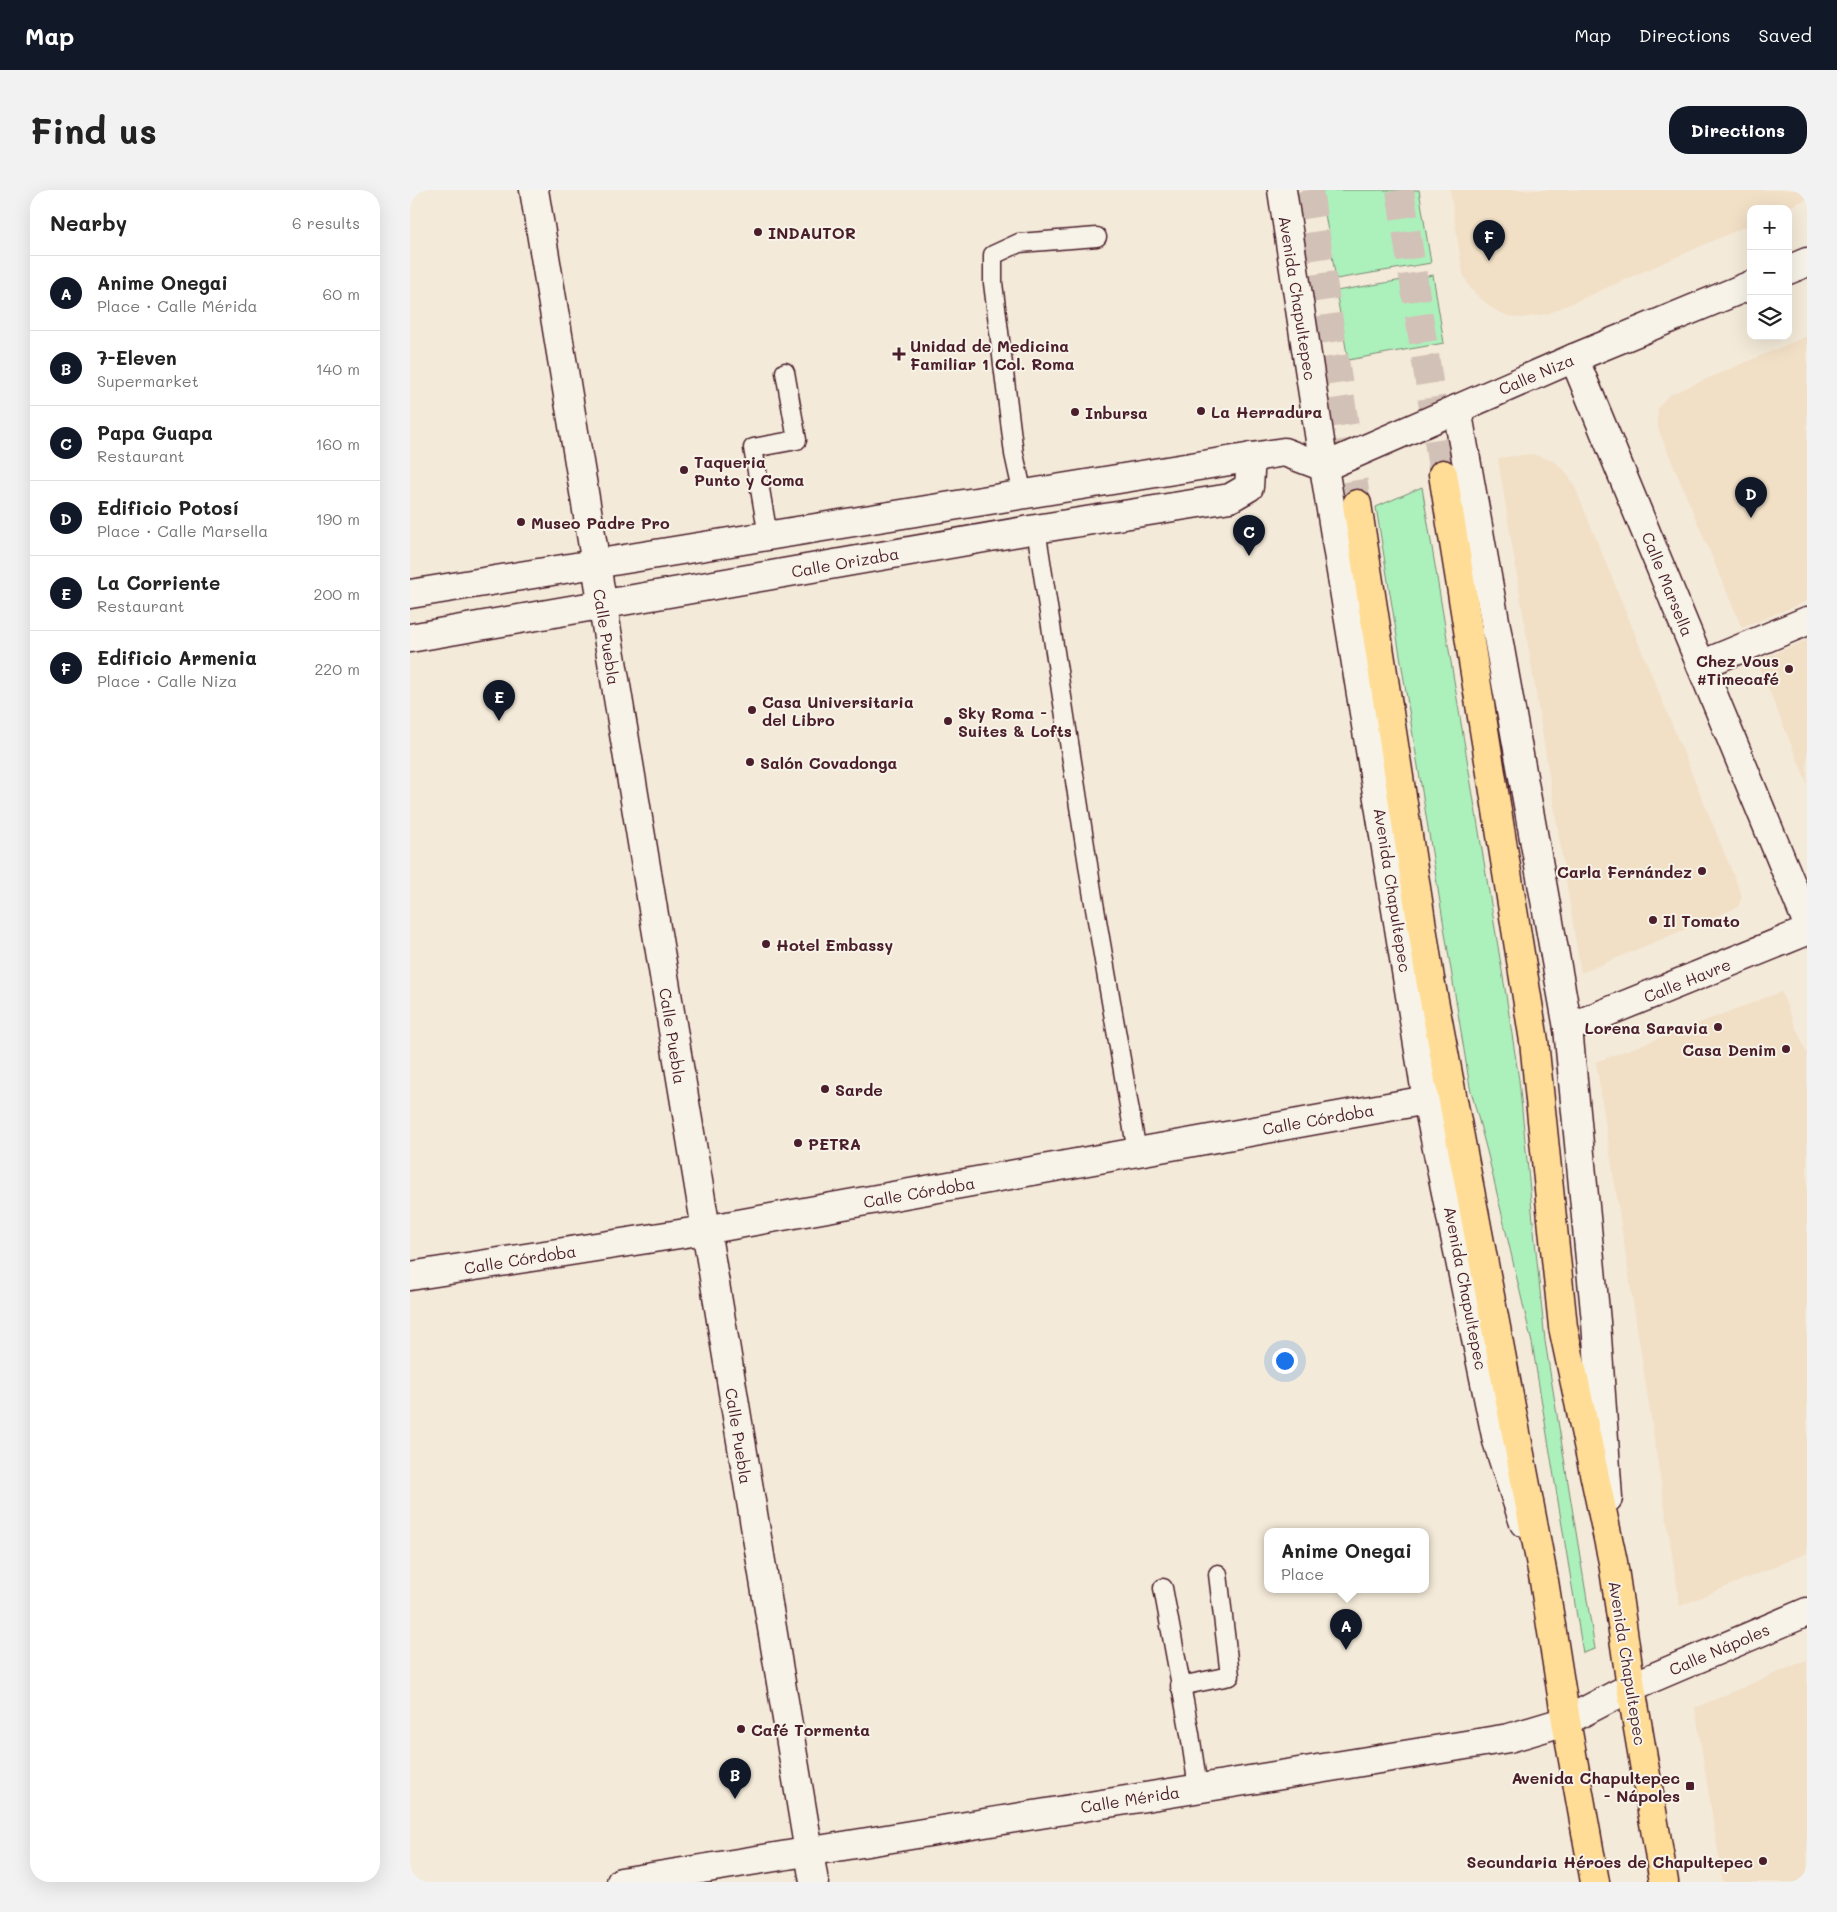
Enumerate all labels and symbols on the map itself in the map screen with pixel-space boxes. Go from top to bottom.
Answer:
street label: Avenida Chapultepec [1275,214,1321,382]
pin: F [1473,220,1505,261]
place label: INDAUTOR [768,222,856,243]
marker: INDAUTOR [752,226,764,238]
place label: Unidad de Medicina Familiar 1 Col. Roma [910,335,1075,374]
marker: Unidad de Medicina Familiar 1 Col. Roma [892,347,906,361]
street label: Calle Niza [1495,349,1577,399]
place label: La Herradura [1211,401,1322,422]
place label: Inbursa [1085,402,1148,423]
marker: La Herradura [1195,405,1207,417]
marker: Inbursa [1069,406,1081,418]
place label: Taqueria Punto y Coma [694,451,805,490]
marker: Taqueria Punto y Coma [678,464,690,476]
pin: D [1735,477,1767,518]
place label: Museo Padre Pro [531,512,670,533]
pin: C [1233,515,1265,556]
marker: Museo Padre Pro [515,516,527,528]
street label: Calle Marsella [1637,529,1699,639]
street label: Calle Orizaba [789,542,901,582]
street label: Calle Puebla [589,587,625,687]
place label: Chez Vous #Timecafé [1696,650,1779,689]
marker: Chez Vous #Timecafé [1783,663,1795,675]
pin: E [483,680,515,721]
place label: Casa Universitaria del Libro [762,691,914,730]
place label: Sky Roma - Suites & Lofts [958,702,1072,741]
marker: Casa Universitaria del Libro [746,704,758,716]
marker: Sky Roma - Suites & Lofts [942,715,954,727]
place label: Salón Covadonga [760,752,897,773]
marker: Salón Covadonga [744,756,756,768]
street label: Avenida Chapultepec [1370,806,1416,974]
place label: Carla Fernández [1557,861,1692,882]
marker: Carla Fernández [1696,865,1708,877]
place label: Il Tomato [1663,910,1740,931]
marker: Il Tomato [1647,914,1659,926]
place label: Hotel Embassy [776,934,893,955]
marker: Hotel Embassy [760,938,772,950]
street label: Calle Havre [1640,953,1734,1007]
street label: Calle Puebla [655,986,691,1086]
place label: Lorena Saravia [1584,1017,1708,1038]
marker: Lorena Saravia [1712,1021,1724,1033]
place label: Casa Denim [1682,1039,1776,1060]
marker: Casa Denim [1780,1043,1792,1055]
place label: Sarde [835,1079,883,1100]
marker: Sarde [819,1083,831,1095]
street label: Calle Córdoba [1260,1099,1376,1139]
place label: PETRA [808,1133,861,1154]
marker: PETRA [792,1137,804,1149]
street label: Calle Córdoba [861,1172,977,1212]
street label: Avenida Chapultepec [1440,1205,1492,1371]
street label: Calle Córdoba [462,1240,578,1278]
your location [1272,1348,1298,1374]
street label: Calle Puebla [721,1386,757,1486]
street label: Avenida Chapultepec [1605,1579,1651,1747]
pin: A [1330,1609,1362,1650]
street label: Calle Nápoles [1666,1618,1772,1680]
place label: Café Tormenta [751,1719,870,1740]
marker: Café Tormenta [735,1723,747,1735]
pin: B [719,1758,751,1799]
place label: Avenida Chapultepec - Nápoles [1512,1767,1680,1806]
marker: Avenida Chapultepec - Nápoles [1684,1780,1696,1792]
street label: Calle Mérida [1079,1781,1181,1817]
place label: Secundaria Héroes de Chapultepec [1467,1851,1753,1872]
marker: Secundaria Héroes de Chapultepec [1757,1855,1769,1867]

